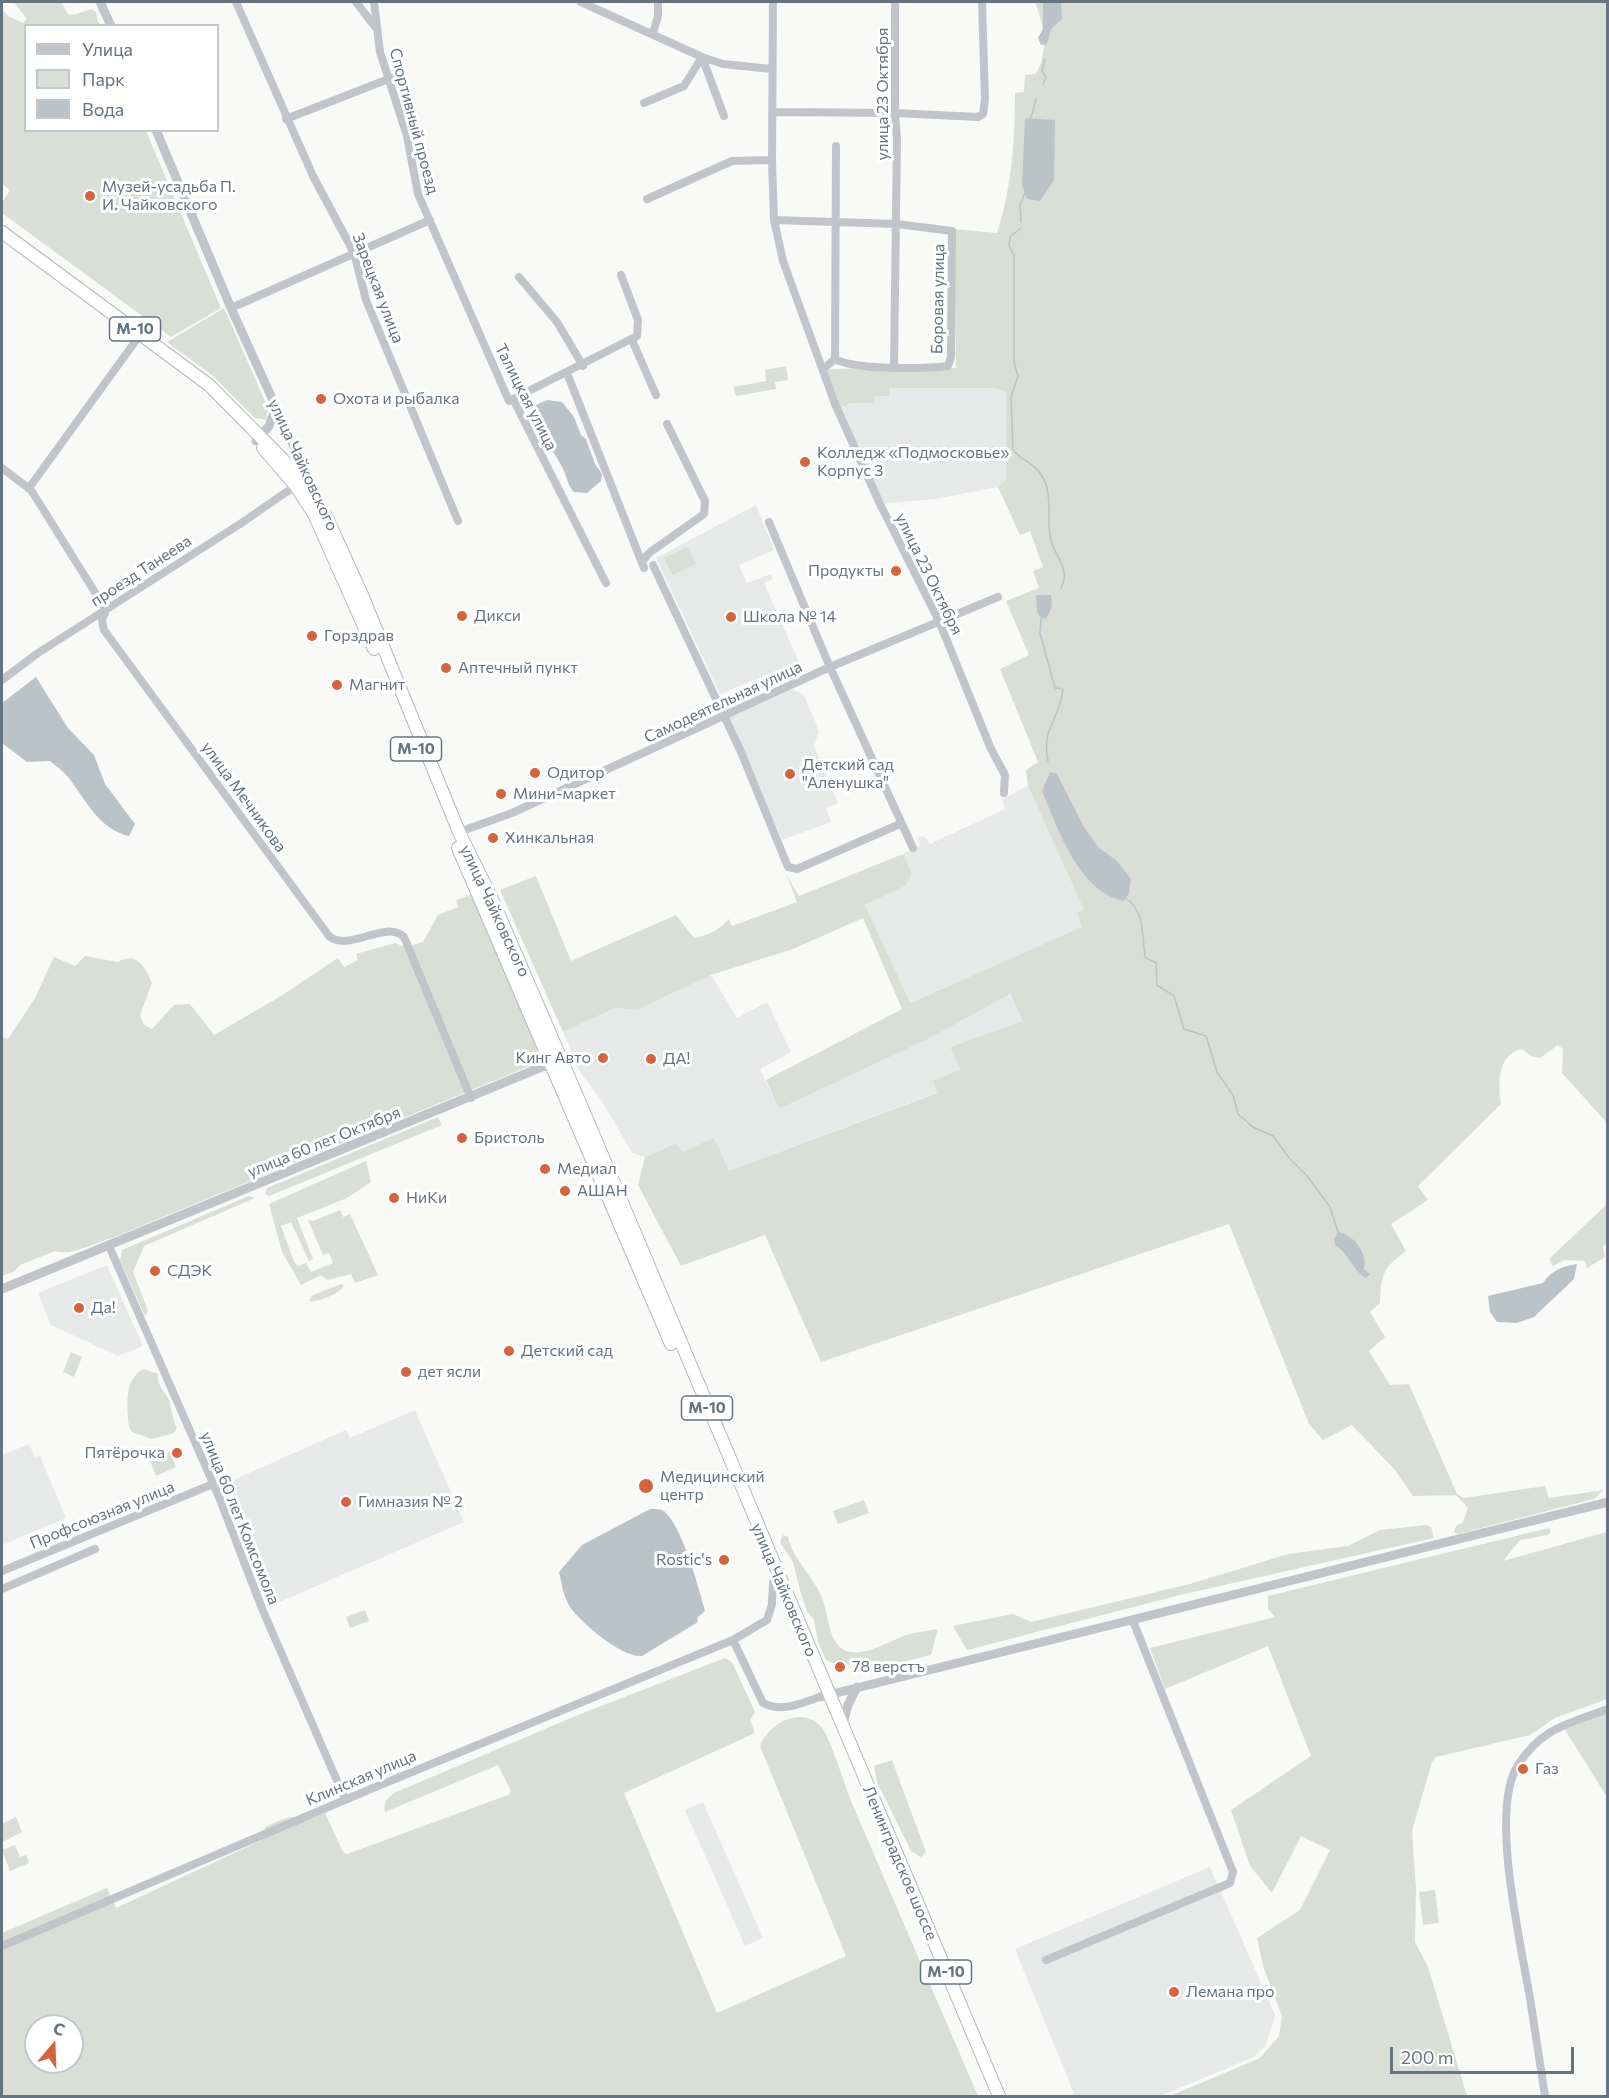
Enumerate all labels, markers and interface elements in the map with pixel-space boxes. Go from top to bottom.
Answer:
legend [24,24,219,132]
street label: улица 23 Октября [873,28,893,160]
text: Улица [82,38,133,60]
street label: Спортивный проезд [385,46,443,196]
text: Парк [82,68,125,90]
text: Вода [82,98,124,120]
place label: Музей-усадьба П. И. Чайковского [102,177,236,215]
marker: Музей-усадьба П. И. Чайковского [83,189,97,203]
street label: Зарецкая улица [348,230,408,346]
street label: Боровая улица [927,244,949,354]
road number: М-10 [110,317,160,341]
street label: Талицкая улица [491,341,561,453]
place label: Охота и рыбалка [333,389,460,409]
marker: Охота и рыбалка [314,392,328,406]
street label: улица Чайковского [264,396,342,534]
place label: Колледж «Подмосковье» Корпус 3 [817,443,1009,481]
marker: Колледж «Подмосковье» Корпус 3 [798,455,812,469]
street label: улица 23 Октября [891,510,967,638]
street label: проезд Танеева [87,531,195,611]
place label: Продукты [808,561,884,581]
marker: Продукты [889,564,903,578]
place label: Дикси [474,606,521,626]
place label: Школа № 14 [743,607,836,627]
marker: Дикси [455,609,469,623]
marker: Школа № 14 [724,610,738,624]
place label: Горздрав [324,626,394,646]
marker: Горздрав [305,629,319,643]
street label: Самодеятельная улица [641,657,805,747]
place label: Аптечный пункт [458,658,578,678]
marker: Аптечный пункт [439,661,453,675]
place label: Магнит [349,675,405,695]
marker: Магнит [330,678,344,692]
road number: М-10 [390,737,442,761]
street label: улица Мечникова [197,738,291,856]
place label: Детский сад "Аленушка" [802,755,894,793]
place label: Одитор [547,763,605,783]
marker: Одитор [528,766,542,780]
marker: Детский сад "Аленушка" [783,767,797,781]
place label: Мини-маркет [513,784,616,804]
marker: Мини-маркет [494,787,508,801]
place label: Хинкальная [505,828,594,848]
marker: Хинкальная [486,831,500,845]
street label: улица Чайковского [456,842,534,980]
place label: Кинг Авто [515,1048,591,1068]
place label: ДА! [663,1049,690,1069]
marker: Кинг Авто [596,1051,610,1065]
marker: ДА! [644,1052,658,1066]
street label: улица 60 лет Октября [245,1103,403,1181]
place label: Бристоль [474,1128,545,1148]
marker: Бристоль [455,1131,469,1145]
place label: Медиал [557,1159,617,1179]
marker: Медиал [538,1162,552,1176]
place label: AШАН [577,1181,628,1201]
marker: AШАН [558,1184,572,1198]
place label: НиКи [406,1188,447,1208]
marker: НиКи [387,1191,401,1205]
place label: СДЭК [167,1261,212,1281]
marker: СДЭК [148,1264,162,1278]
place label: Да! [91,1298,116,1318]
marker: Да! [72,1301,86,1315]
place label: Детский сад [521,1341,613,1361]
marker: Детский сад [502,1344,516,1358]
place label: дет ясли [418,1362,481,1382]
marker: дет ясли [399,1365,413,1379]
road number: М-10 [682,1396,732,1420]
street label: улица 60 лет Комсомола [196,1429,284,1607]
place label: Пятёрочка [85,1443,165,1463]
marker: Пятёрочка [170,1446,184,1460]
place label: Медицинский центр [660,1467,765,1505]
street label: Профсоюзная улица [27,1477,177,1553]
marker: Медицинский центр [637,1477,655,1495]
place label: Гимназия № 2 [358,1492,463,1512]
marker: Гимназия № 2 [339,1495,353,1509]
street label: улица Чайковского [747,1520,821,1660]
place label: Rostic's [656,1550,712,1570]
marker: Rostic's [717,1553,731,1567]
place label: 78 верстъ [852,1657,925,1677]
marker: 78 верстъ [833,1660,847,1674]
street label: Клинская улица [303,1746,419,1810]
place label: Газ [1535,1759,1559,1779]
marker: Газ [1516,1762,1530,1776]
street label: Ленинградское шоссе [859,1783,941,1943]
road number: М-10 [920,1960,972,1984]
place label: Лемана про [1186,1982,1275,2002]
marker: Лемана про [1167,1985,1181,1999]
north arrow [24,2014,84,2074]
text: С [51,2018,68,2039]
scale bar [1393,2035,1578,2073]
text: 200 m [1401,2046,1454,2068]

